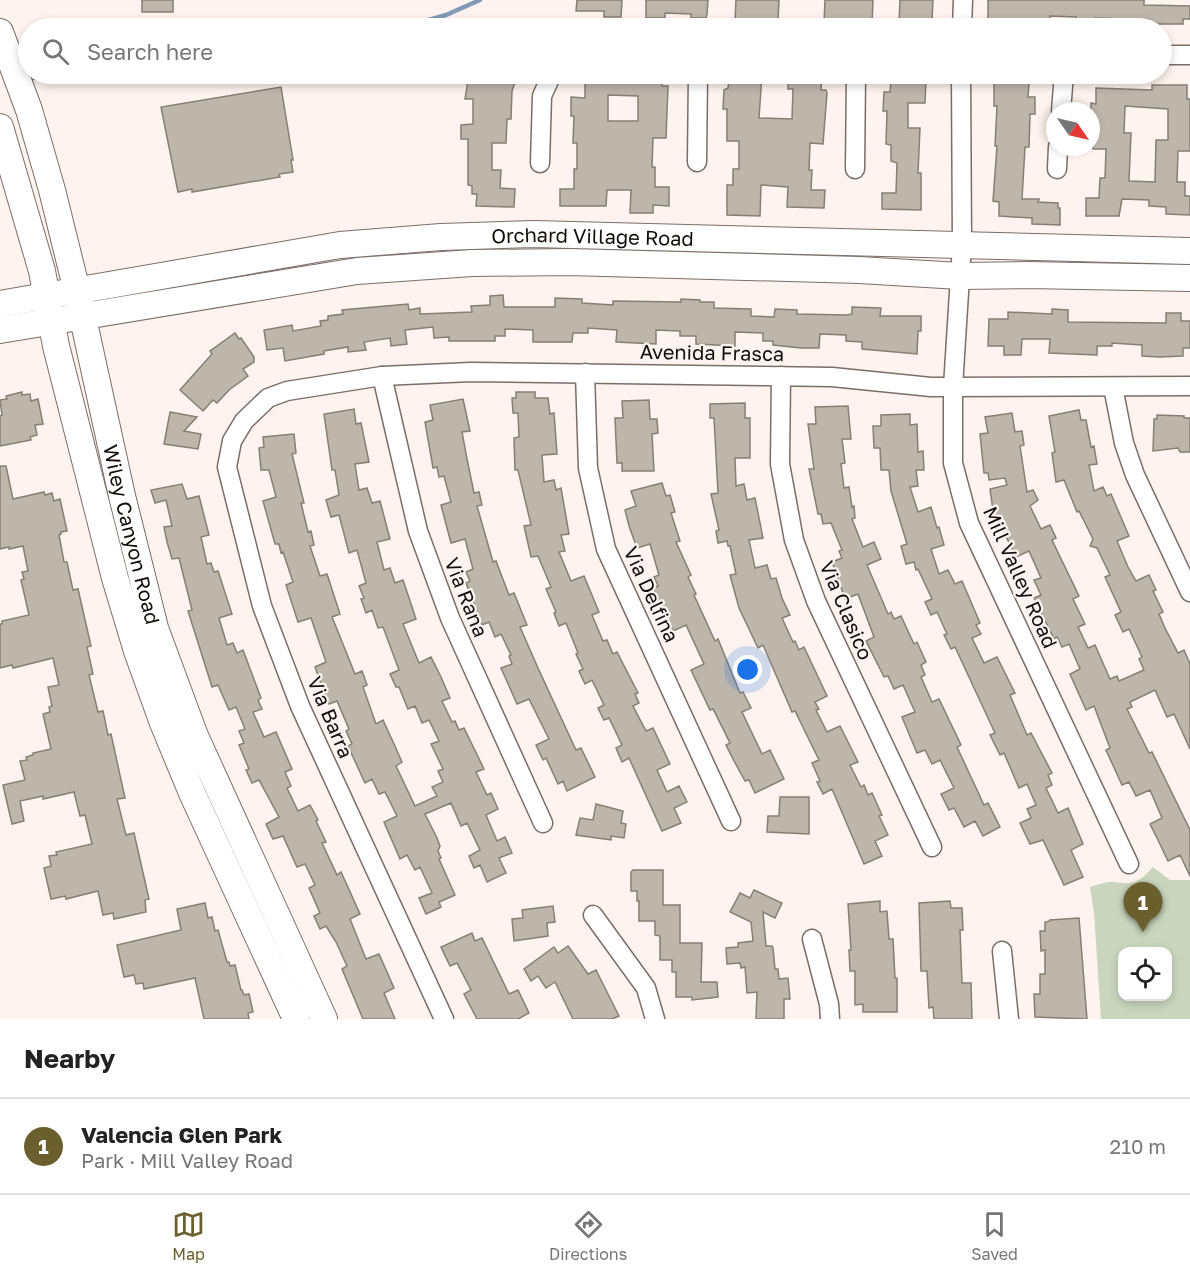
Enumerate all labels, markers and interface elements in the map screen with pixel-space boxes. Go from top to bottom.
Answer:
search box [18,18,1172,84]
icon: search [39,35,72,68]
text: Search here [87,38,213,65]
north arrow [1046,102,1100,156]
street label: Orchard Village Road [491,222,694,250]
street label: Avenida Frasca [640,339,784,365]
street label: Wiley Canyon Road [99,442,166,627]
street label: Mill Valley Road [979,502,1063,652]
street label: Via Delfina [619,542,685,646]
street label: Via Rana [440,554,494,640]
street label: Via Clasico [815,557,879,663]
your location [733,655,762,684]
street label: Via Barra [303,673,359,761]
pin: 1 [1124,882,1162,932]
map controls [1118,947,1172,1001]
button: locate [1118,947,1172,1001]
text: Nearby [24,1043,115,1074]
text: Valencia Glen Park [81,1121,282,1148]
text: 1 [38,1134,49,1158]
text: 210 m [1110,1134,1166,1158]
text: Park · Mill Valley Road [81,1148,293,1172]
tab: Map [172,1208,205,1264]
tab: Directions [549,1208,627,1264]
tab: Saved [971,1208,1018,1264]

